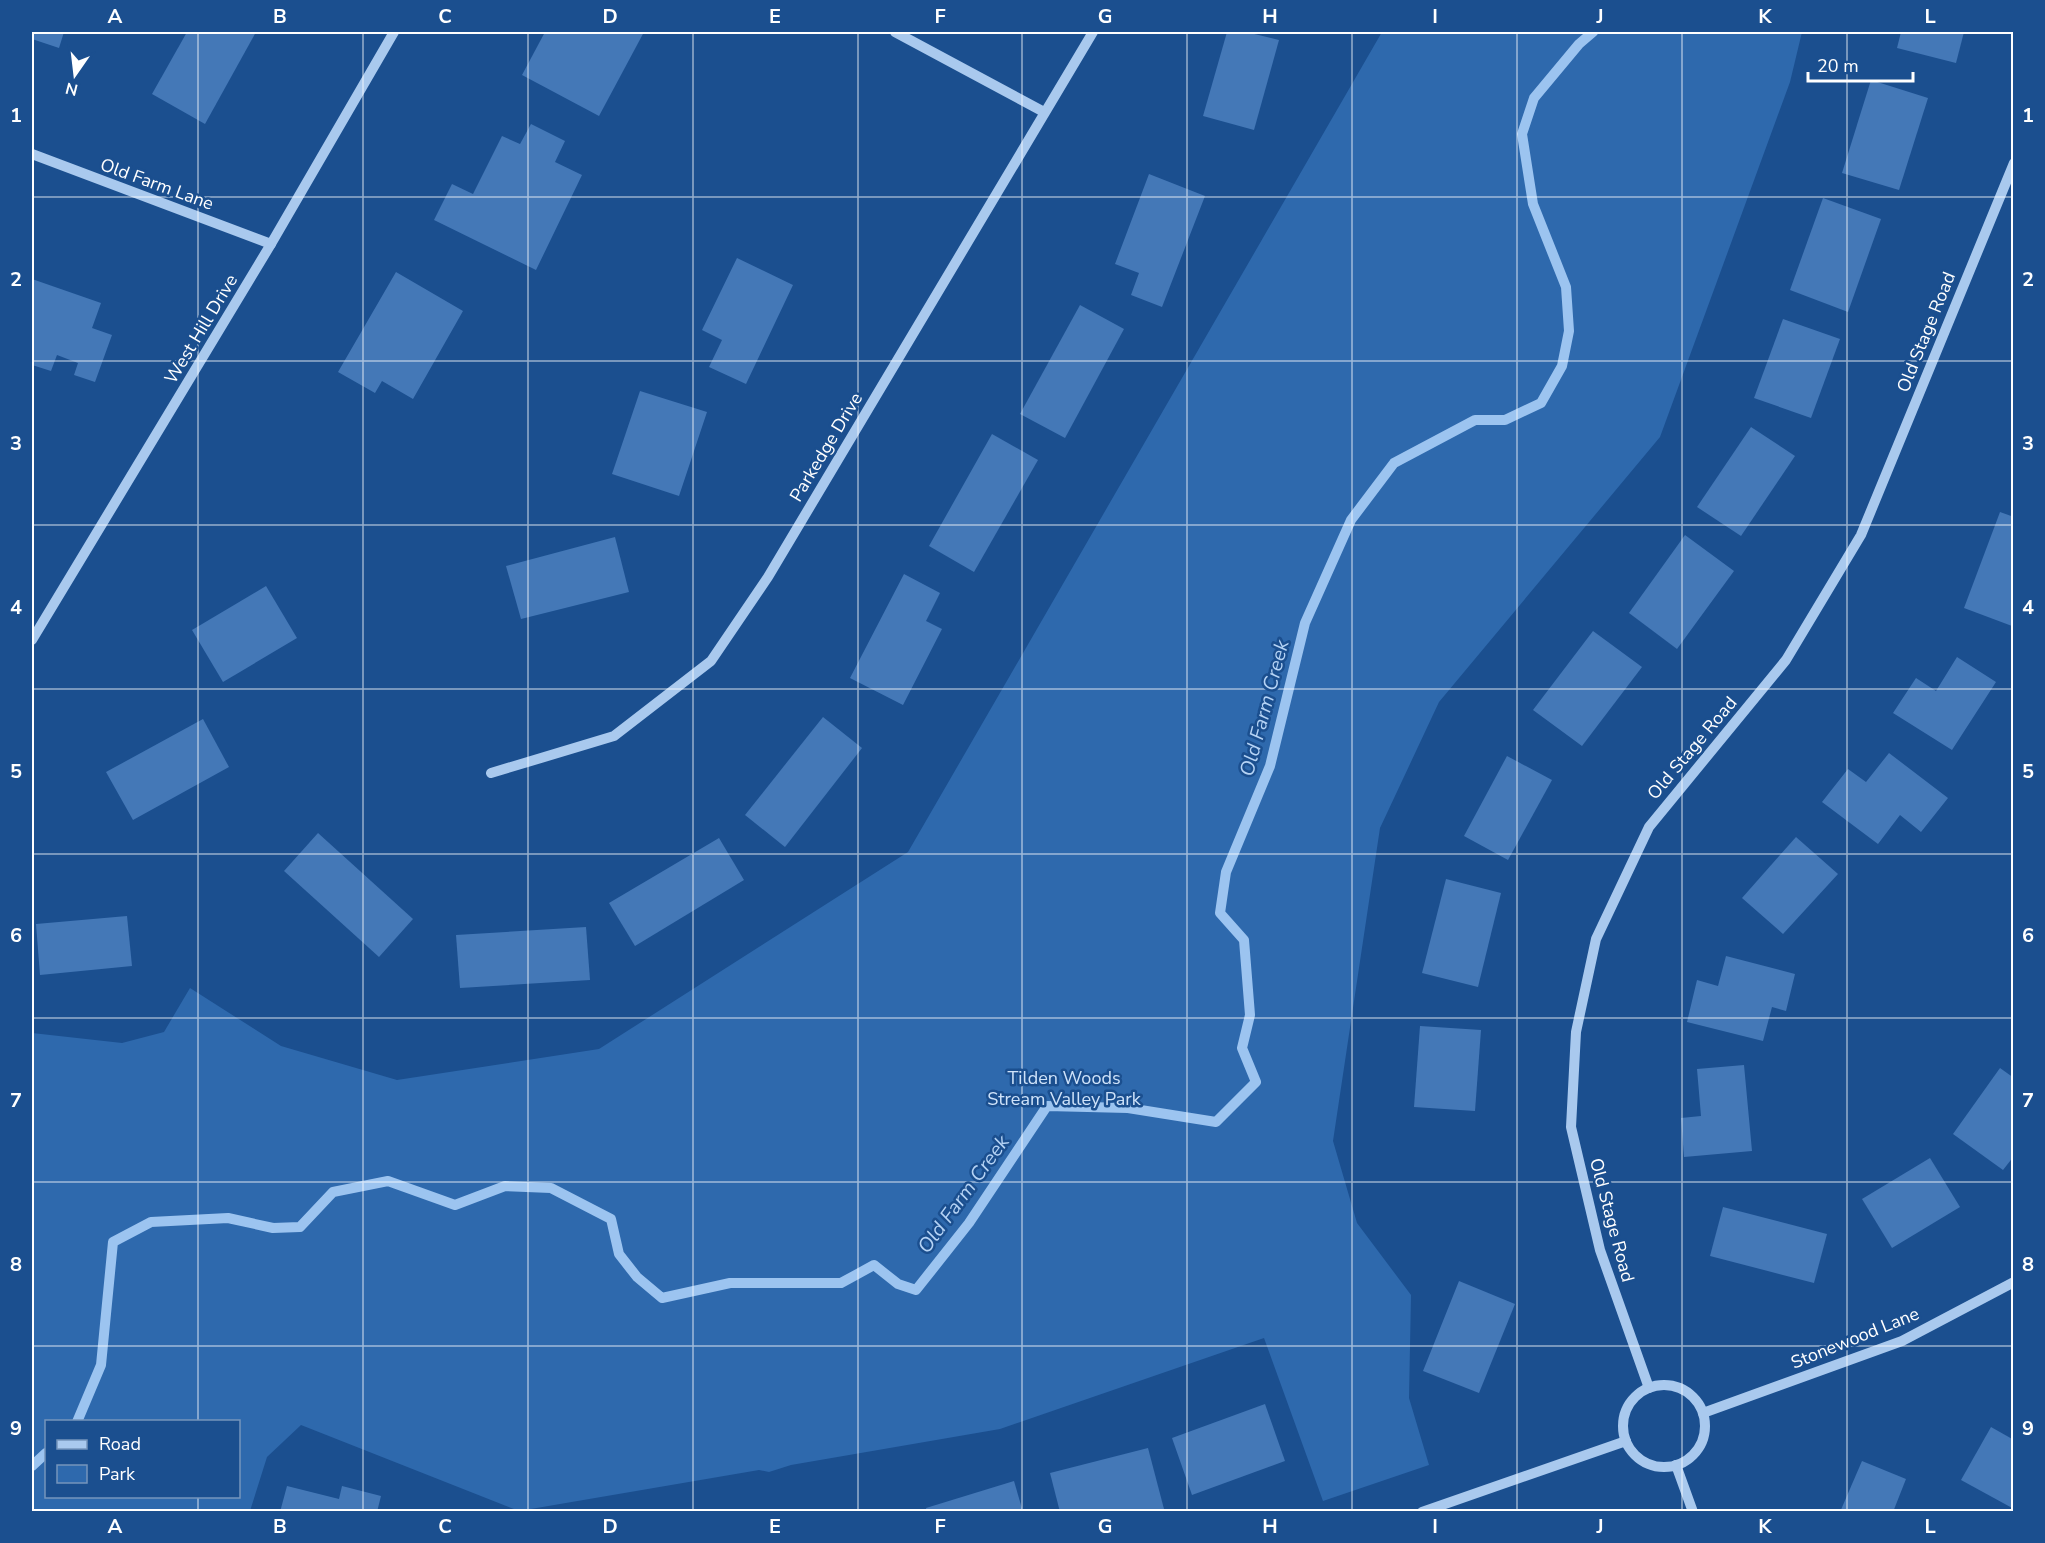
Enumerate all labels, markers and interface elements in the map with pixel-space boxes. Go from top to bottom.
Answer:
text: A [108,3,123,30]
text: B [273,3,287,30]
text: C [438,3,452,30]
text: D [602,3,618,30]
text: E [769,3,781,30]
text: F [934,3,946,30]
text: G [1098,3,1112,30]
text: H [1262,3,1278,30]
text: I [1432,3,1438,30]
text: J [1595,3,1604,30]
text: K [1758,3,1772,30]
text: L [1924,3,1936,30]
north arrow [45,45,105,105]
scale bar [1808,45,1913,83]
text: 20 m [1817,54,1859,78]
text: N [63,76,80,101]
text: 1 [10,102,22,129]
text: 1 [2022,102,2034,129]
street label: Old Farm Lane [97,152,217,216]
text: 2 [10,266,22,293]
text: 2 [2022,266,2034,293]
street label: Old Stage Road [1891,268,1961,396]
street label: West Hill Drive [159,270,243,388]
street label: Parkedge Drive [784,388,868,506]
text: 3 [10,430,22,457]
text: 3 [2022,430,2034,457]
text: 4 [10,594,22,621]
text: 4 [2022,594,2034,621]
water label: Old Farm Creek [1233,636,1296,779]
street label: Old Stage Road [1642,691,1742,805]
text: 5 [10,758,22,785]
text: 5 [2022,758,2034,785]
text: 6 [10,922,22,949]
text: 6 [2022,922,2034,949]
park label: Tilden Woods Stream Valley Park [987,1066,1142,1111]
text: 7 [10,1087,22,1114]
text: 7 [2022,1087,2034,1114]
water label: Old Farm Creek [911,1129,1016,1259]
street label: Old Stage Road [1584,1155,1640,1285]
text: 8 [10,1251,22,1278]
text: 8 [2022,1251,2034,1278]
street label: Stonewood Lane [1787,1301,1923,1375]
text: 9 [10,1415,22,1442]
text: 9 [2022,1415,2034,1442]
legend [45,1420,240,1498]
text: Road [99,1432,141,1456]
text: Park [99,1462,136,1486]
text: A [108,1513,123,1540]
text: B [273,1513,287,1540]
text: C [438,1513,452,1540]
text: D [602,1513,618,1540]
text: E [769,1513,781,1540]
text: F [934,1513,946,1540]
text: G [1098,1513,1112,1540]
text: H [1262,1513,1278,1540]
text: I [1432,1513,1438,1540]
text: J [1595,1513,1604,1540]
text: K [1758,1513,1772,1540]
text: L [1924,1513,1936,1540]

